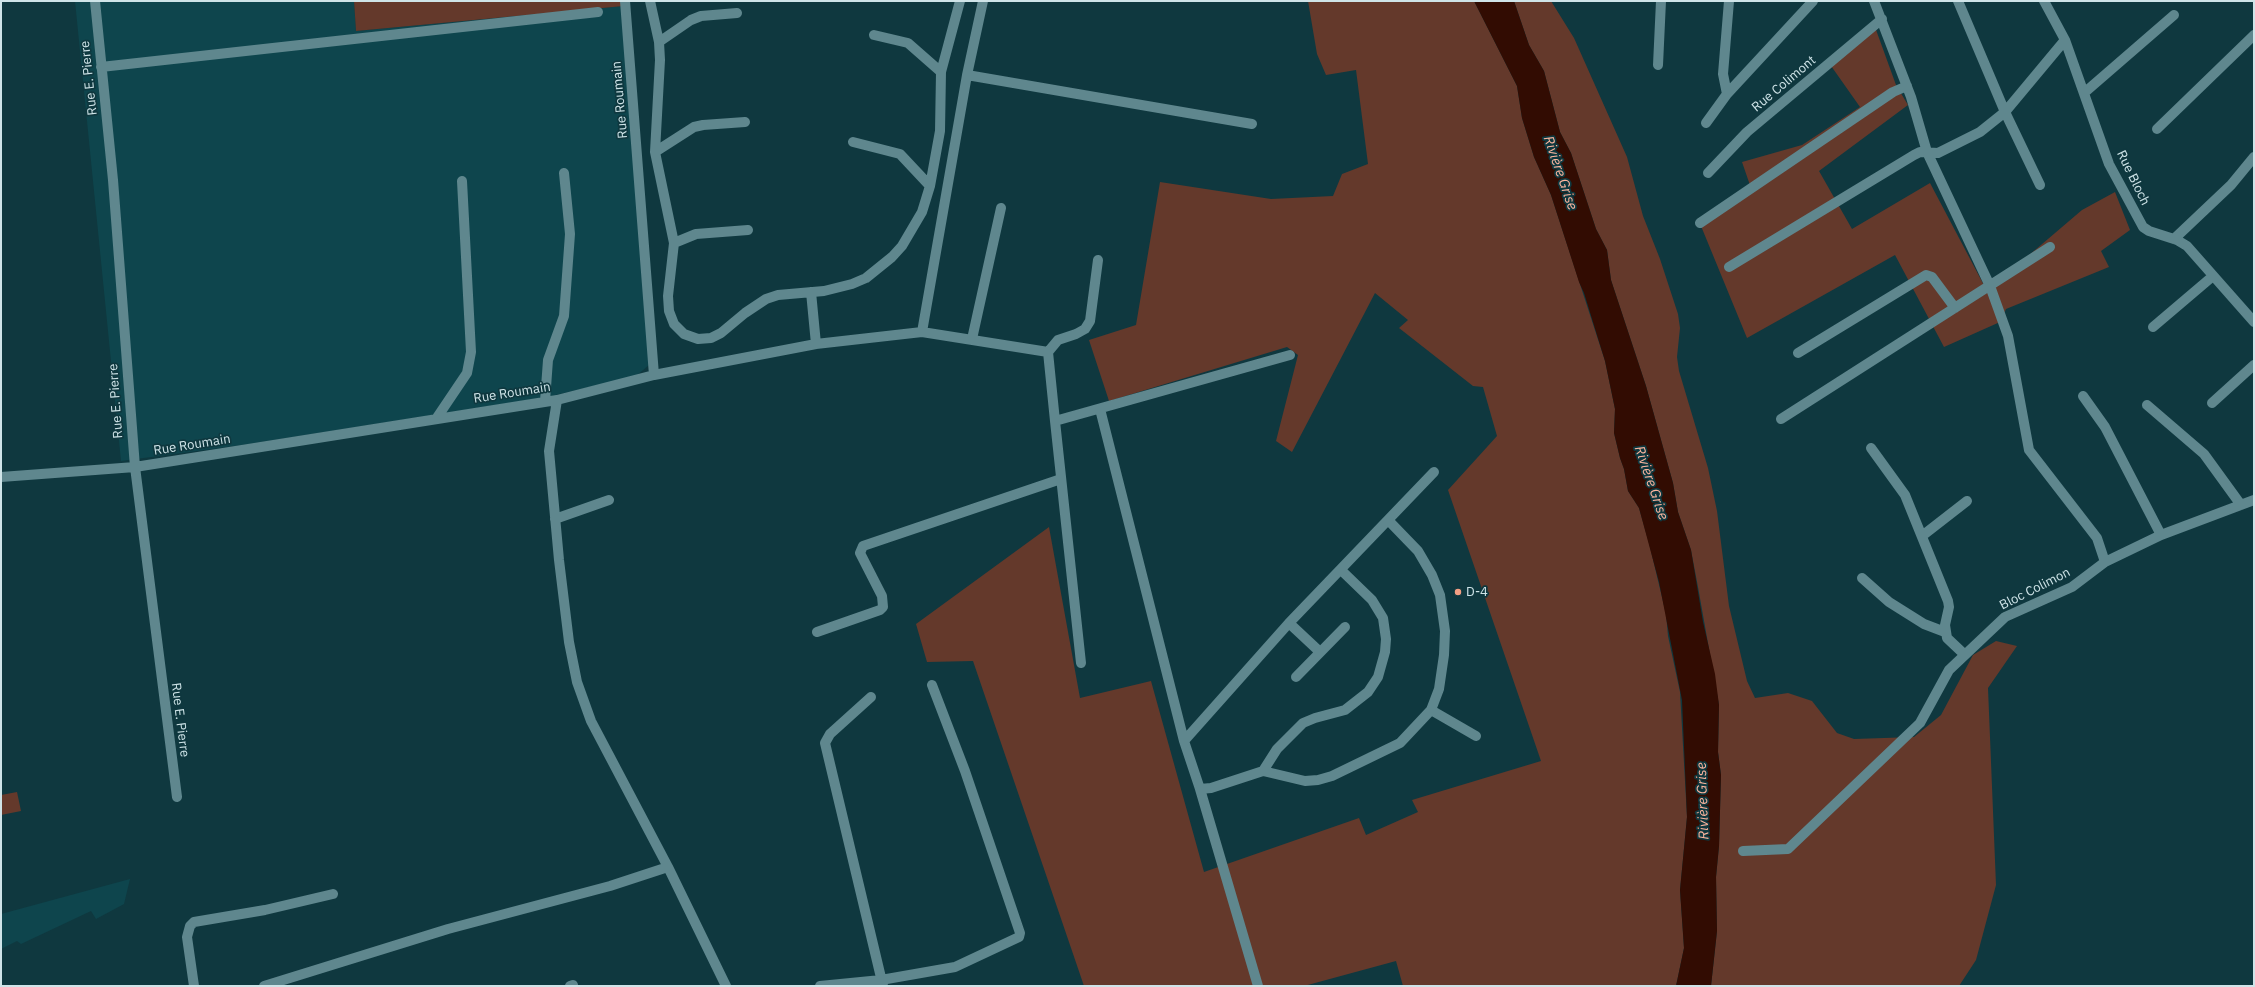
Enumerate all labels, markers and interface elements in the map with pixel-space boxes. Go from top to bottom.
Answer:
street label: Rue E. Pierre [77,40,101,116]
street label: Rue Colimont [1749,53,1819,115]
street label: Rue Roumain [609,61,631,139]
water label: Rivière Grise [1539,134,1581,212]
street label: Rue Bloch [2113,148,2153,208]
street label: Rue E. Pierre [106,363,126,439]
street label: Rue Roumain [472,379,552,407]
street label: Rue Roumain [152,431,232,459]
water label: Rivière Grise [1630,444,1672,522]
street label: Bloc Colimon [1997,565,2073,613]
place label: D-4 [1466,584,1488,600]
marker: D-4 [1453,587,1463,597]
street label: Rue E. Pierre [168,682,192,758]
water label: Rivière Grise [1693,762,1713,840]

